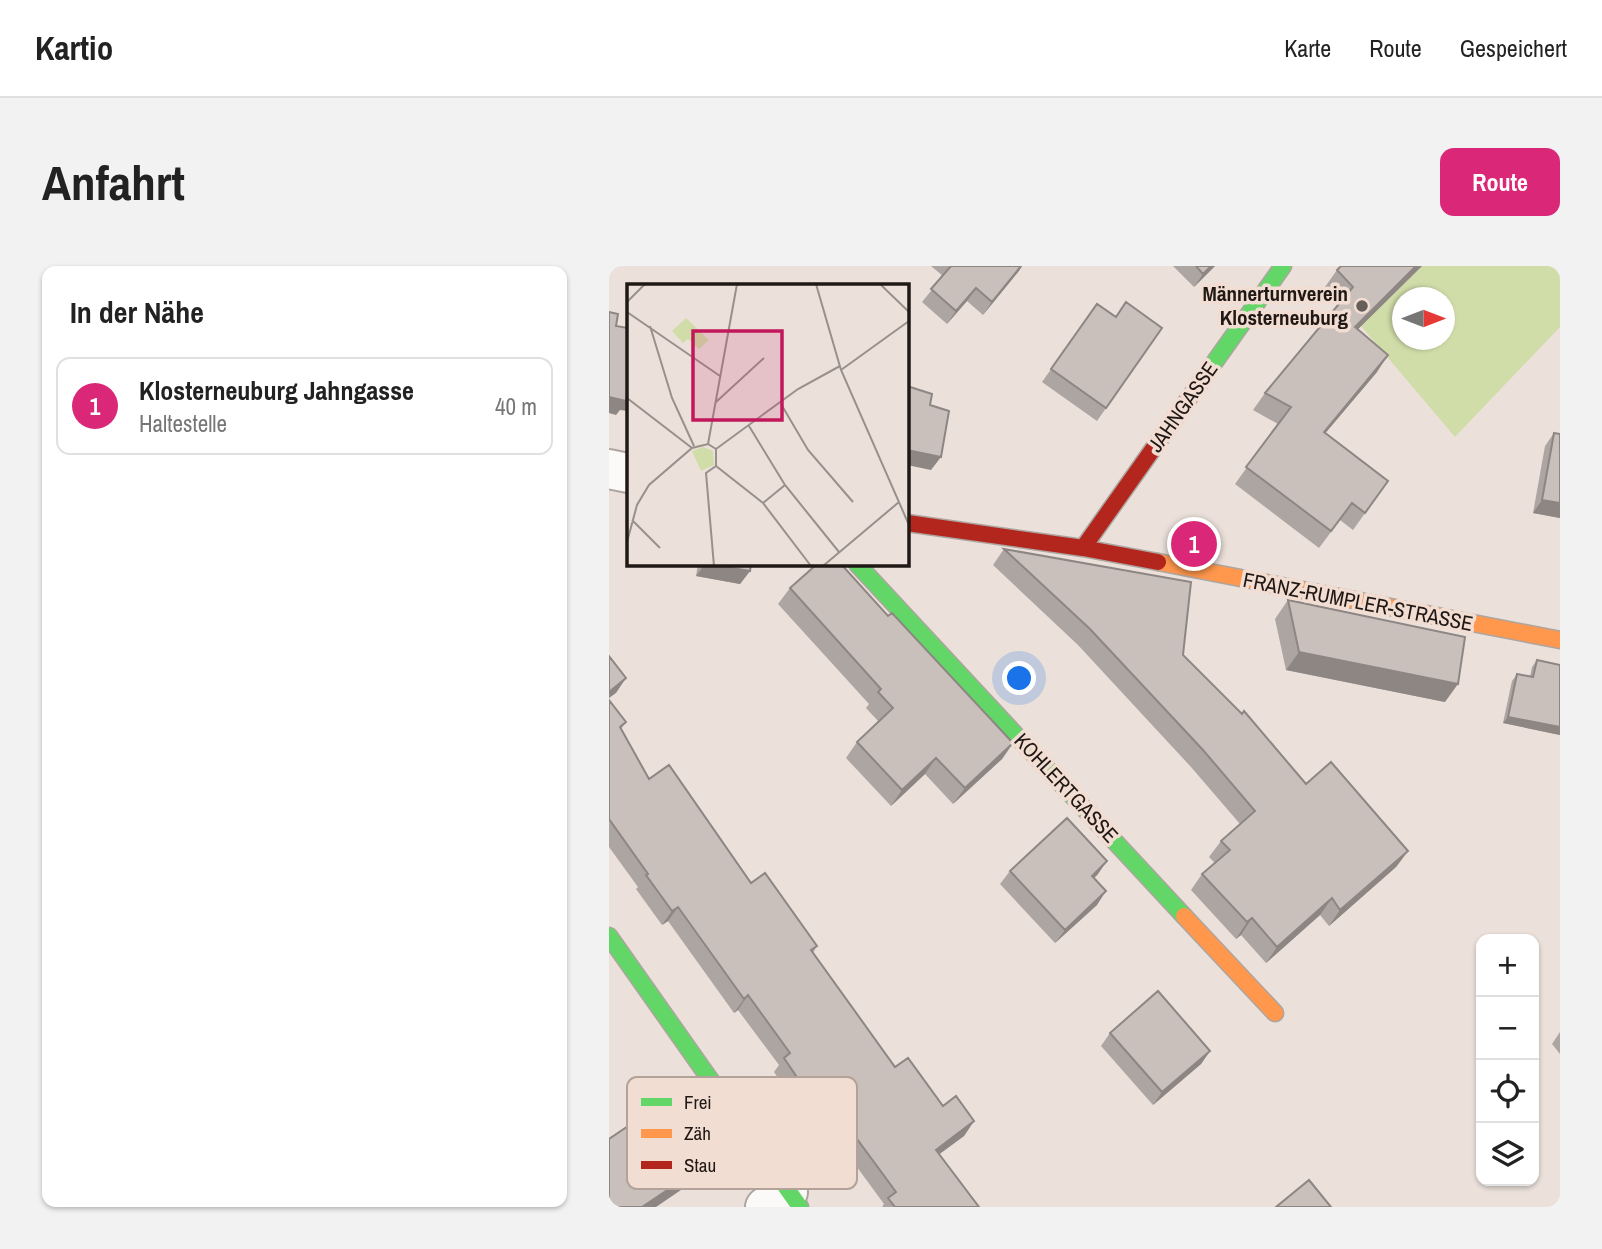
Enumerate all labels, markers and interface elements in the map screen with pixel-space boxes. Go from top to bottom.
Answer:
text: Kartio [35,26,113,70]
text: Karte [1284,32,1331,64]
text: Route [1369,32,1422,64]
text: Gespeichert [1460,32,1567,64]
button: Route [1440,148,1560,216]
text: Anfahrt [42,149,185,215]
place label: Männerturnverein Klosterneuburg [1203,279,1348,332]
inset map [627,284,908,565]
north arrow [1392,287,1455,350]
text: In der Nähe [70,292,204,332]
marker: Männerturnverein Klosterneuburg [1354,298,1370,314]
street label: JAHNGASSE [1141,356,1224,458]
text: Klosterneuburg Jahngasse [139,373,414,408]
text: 1 [90,391,100,422]
text: 40 m [495,391,537,422]
text: Haltestelle [139,408,227,439]
pin: 1 [1171,518,1217,570]
street label: FRANZ-RUMPLER-STRASSE [1241,565,1475,638]
your location [1002,661,1036,695]
street label: KOHLERTGASSE [1008,726,1125,849]
map controls [1476,934,1539,1186]
button: + [1476,934,1539,997]
button: − [1476,997,1539,1060]
button: locate [1476,1060,1539,1123]
legend [627,1077,857,1189]
text: Frei [684,1089,712,1115]
text: Zäh [684,1120,711,1146]
button: layers [1476,1123,1539,1186]
text: Stau [684,1152,716,1178]

